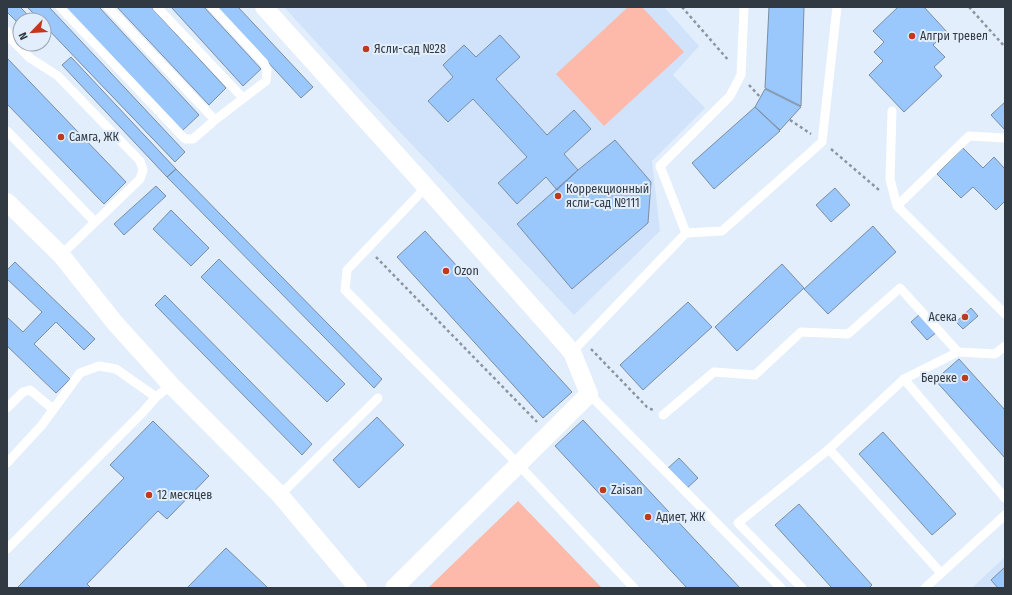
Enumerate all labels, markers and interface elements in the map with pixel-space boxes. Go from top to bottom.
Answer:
north arrow [12,12,52,52]
place label: Алгри тревел [920,29,988,43]
text: N [16,30,31,42]
marker: Алгри тревел [907,31,917,41]
place label: Ясли-сад №28 [374,42,446,56]
marker: Ясли-сад №28 [361,44,371,54]
place label: Самга, ЖК [69,130,119,144]
marker: Самга, ЖК [56,132,66,142]
place label: Коррекционный ясли-сад №111 [566,182,649,210]
marker: Коррекционный ясли-сад №111 [553,191,563,201]
place label: Ozon [454,264,479,278]
marker: Ozon [441,266,451,276]
place label: Асека [929,310,957,324]
marker: Асека [960,312,970,322]
place label: Береке [921,371,957,385]
marker: Береке [960,373,970,383]
place label: Zaisan [611,483,643,497]
marker: Zaisan [598,485,608,495]
place label: 12 месяцев [157,488,212,502]
marker: 12 месяцев [144,490,154,500]
place label: Адиет, ЖК [656,510,706,524]
marker: Адиет, ЖК [643,512,653,522]

